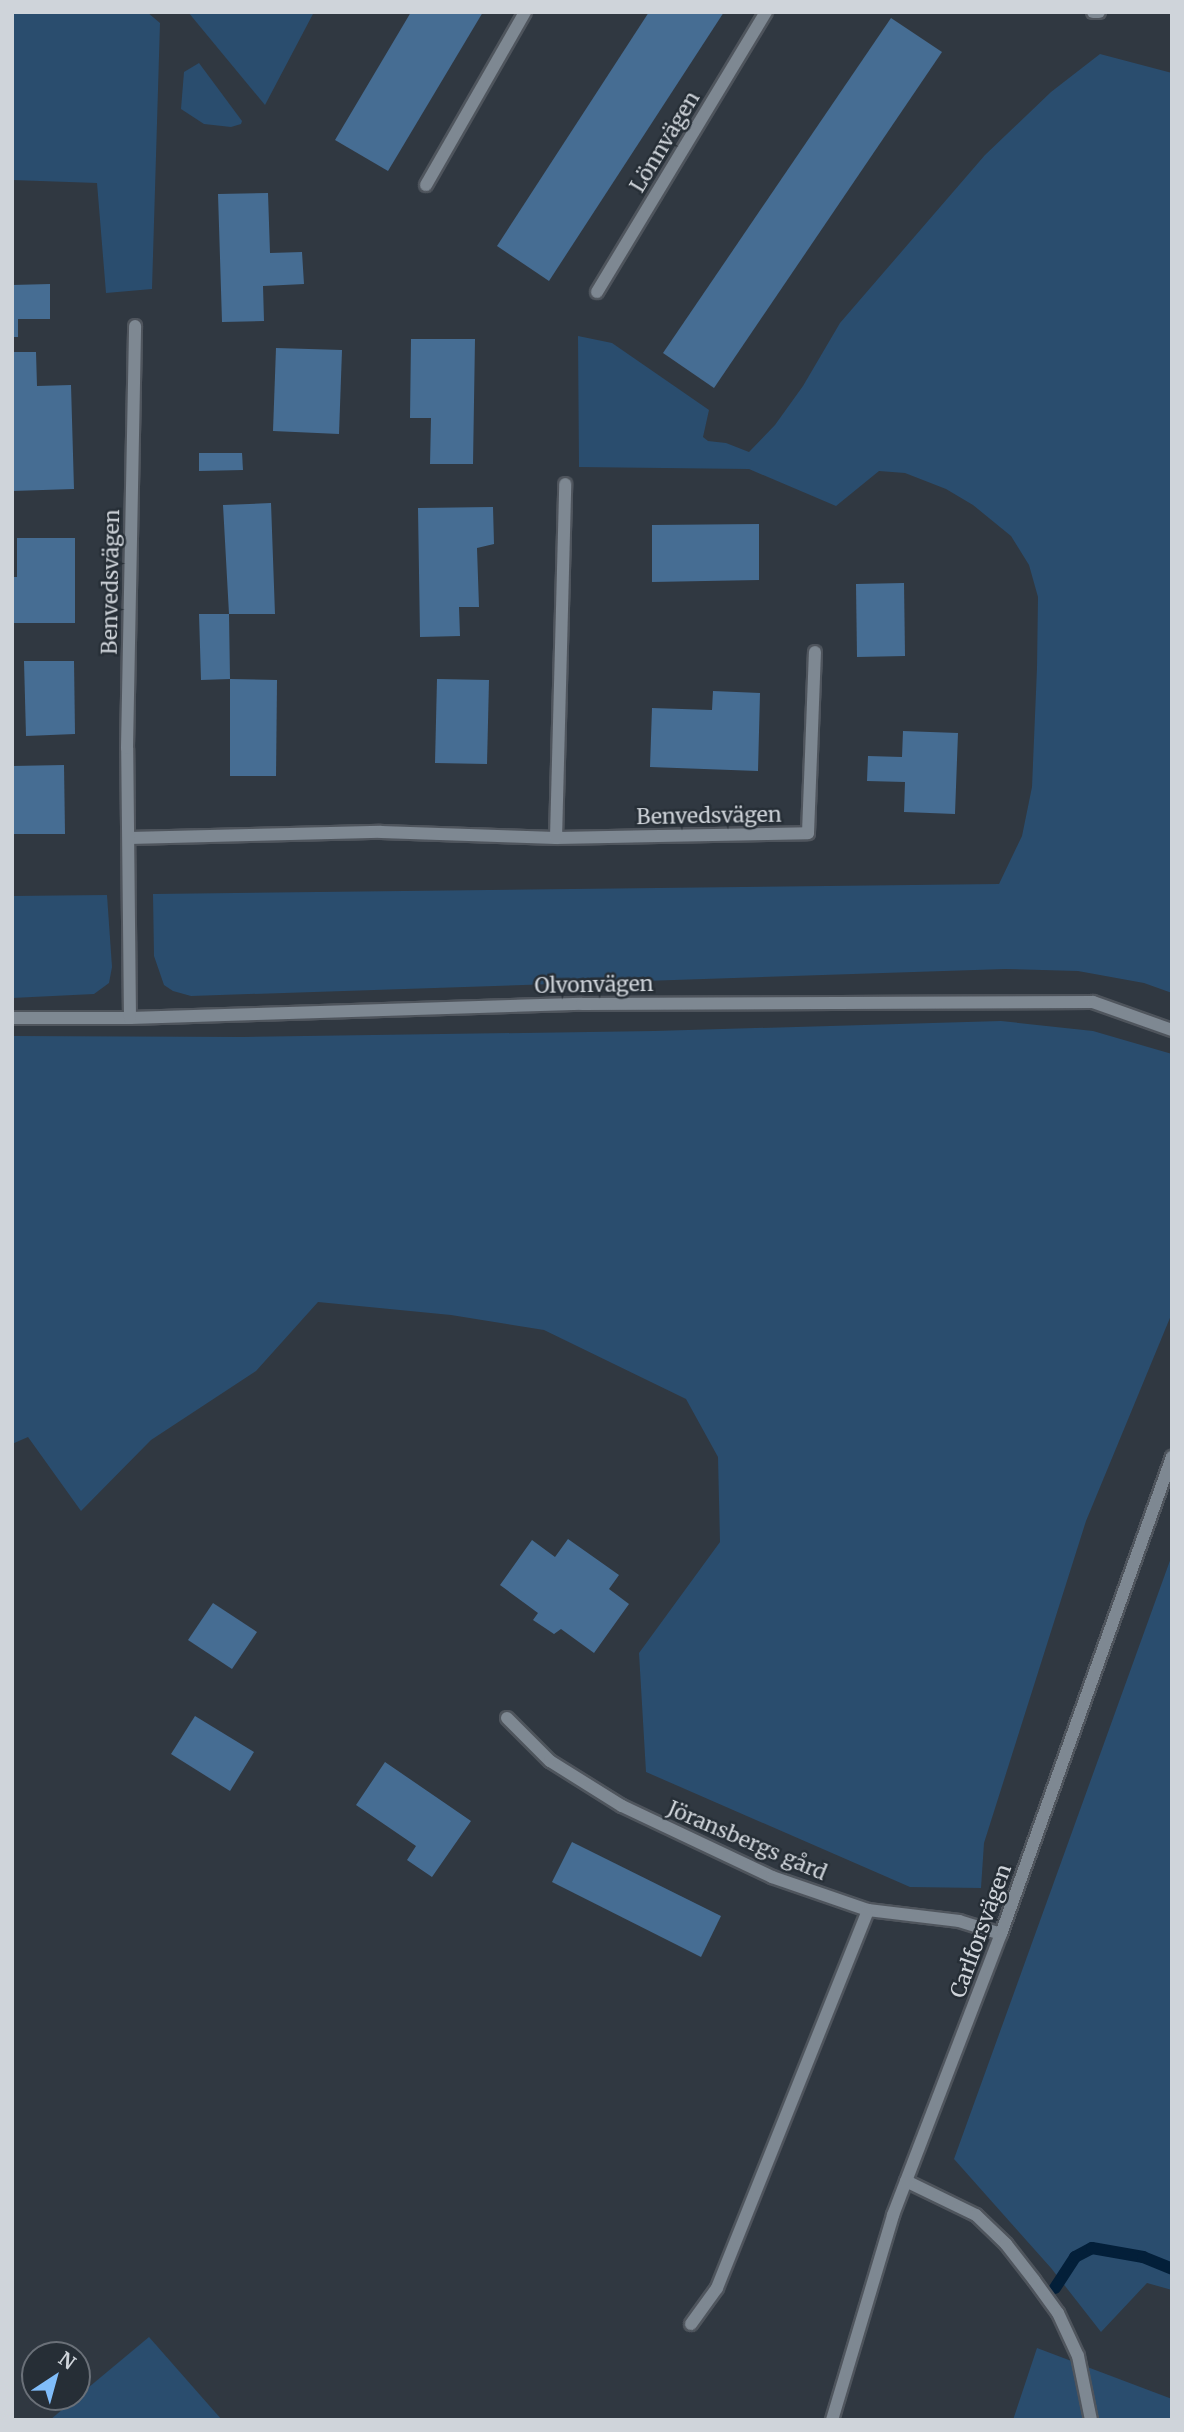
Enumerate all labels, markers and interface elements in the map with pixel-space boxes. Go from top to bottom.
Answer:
street label: Lönnvägen [625,87,705,197]
street label: Benvedsvägen [97,509,125,655]
street label: Benvedsvägen [636,802,782,830]
street label: Olvonvägen [534,971,654,999]
street label: Jöransbergs gård [664,1796,830,1886]
street label: Carlforsvägen [945,1861,1017,2001]
north arrow [21,2341,91,2411]
text: N [54,2347,80,2375]

